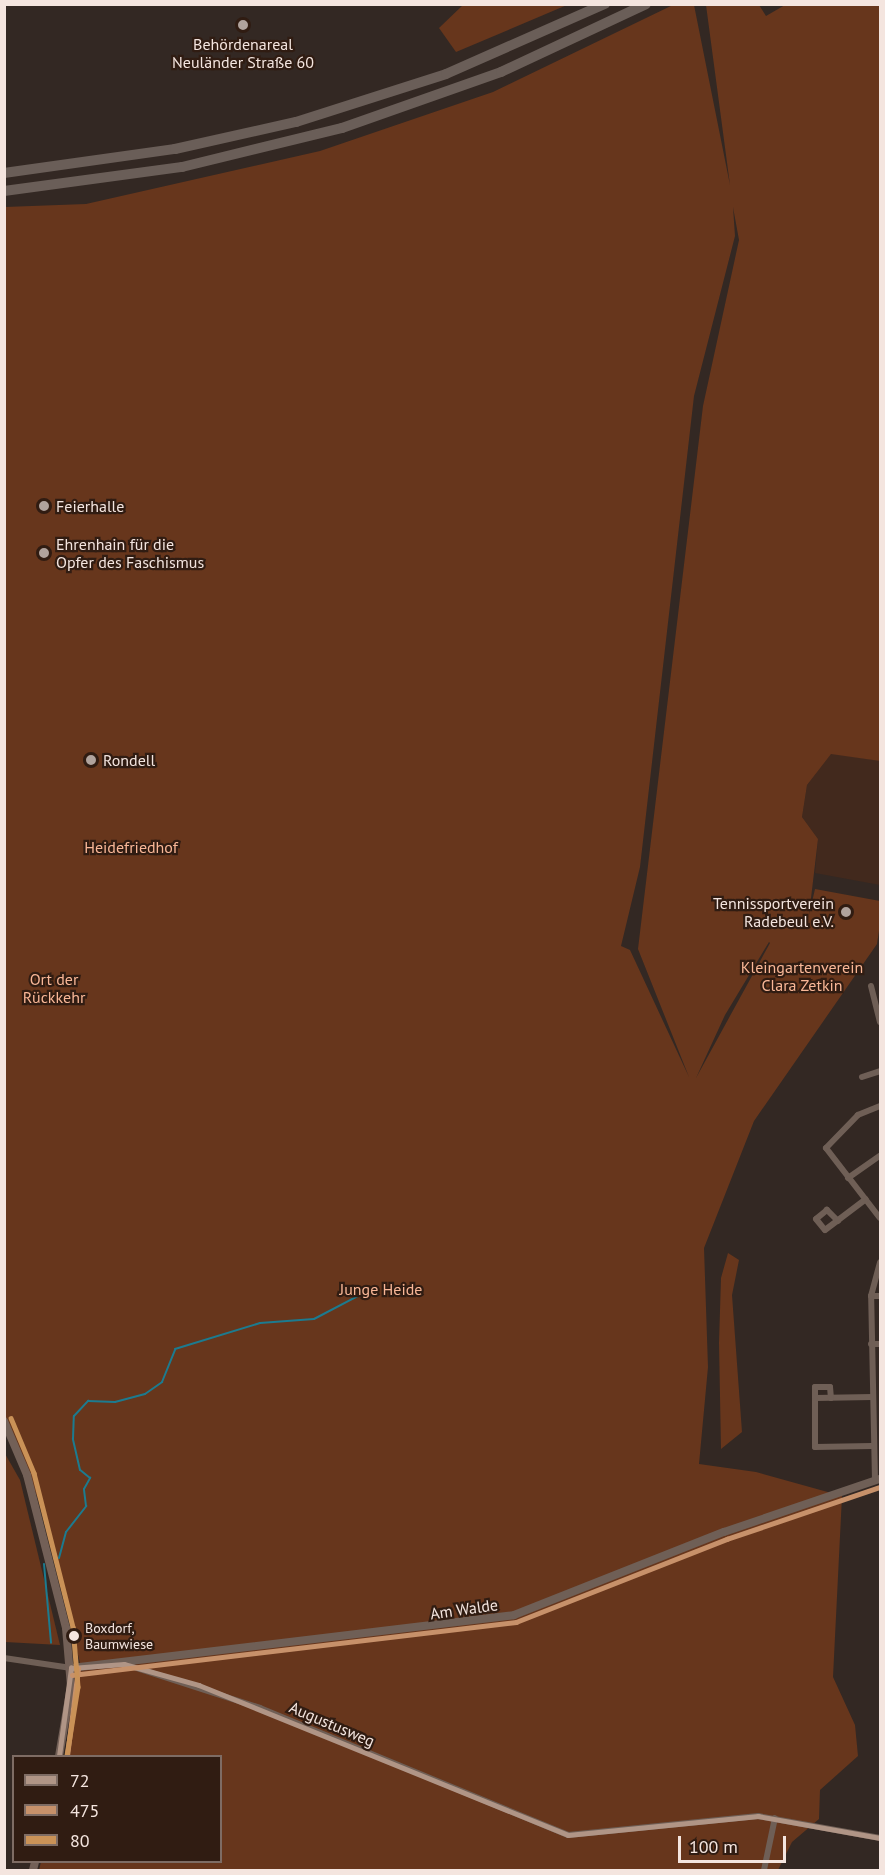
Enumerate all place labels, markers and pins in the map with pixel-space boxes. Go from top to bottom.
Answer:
marker: Behördenareal Neuländer Straße 60 [236,18,250,32]
place label: Behördenareal Neuländer Straße 60 [172,34,314,72]
place label: Feierhalle [56,496,124,516]
marker: Feierhalle [37,499,51,513]
place label: Ehrenhain für die Opfer des Faschismus [56,534,204,572]
marker: Ehrenhain für die Opfer des Faschismus [37,546,51,560]
place label: Rondell [103,750,155,770]
marker: Rondell [84,753,98,767]
place label: Tennissportverein Radebeul e.V. [713,893,834,931]
marker: Tennissportverein Radebeul e.V. [839,905,853,919]
place label: Boxdorf, Baumwiese [85,1620,153,1652]
marker: Boxdorf, Baumwiese [68,1630,80,1642]

